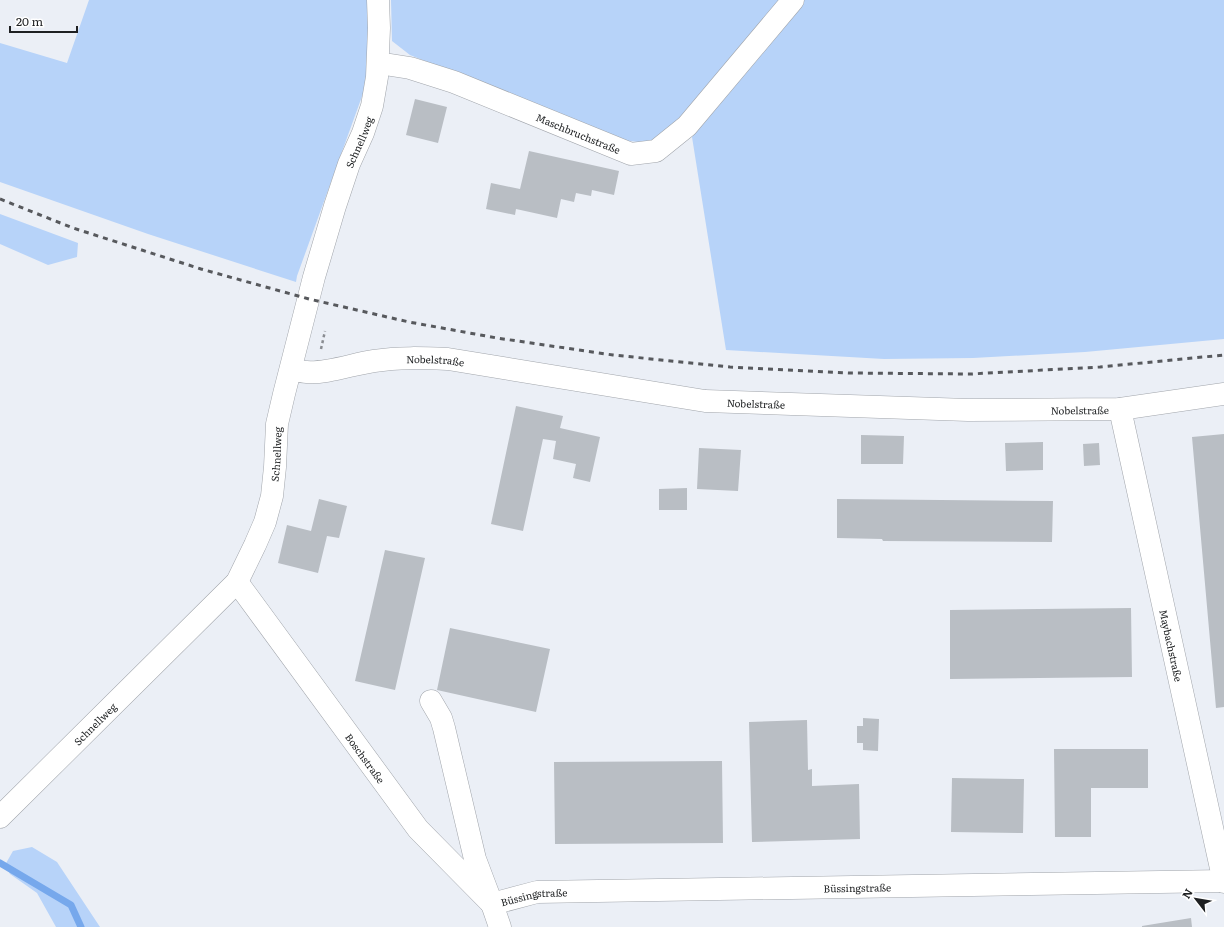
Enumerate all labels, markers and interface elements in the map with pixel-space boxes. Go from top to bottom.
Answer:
scale bar [10,8,77,34]
text: 20 m [16,12,43,30]
street label: Maschbruchstraße [534,109,623,157]
street label: Schnellweg [341,114,376,170]
street label: Nobelstraße [406,351,466,369]
street label: Nobelstraße [727,394,785,411]
street label: Nobelstraße [1051,402,1109,417]
street label: Schnellweg [266,426,284,482]
street label: Maybachstraße [1157,608,1187,683]
street label: Schnellweg [70,698,119,748]
street label: Boschstraße [342,730,389,786]
street label: Büssingstraße [823,879,891,895]
north arrow [1176,879,1216,919]
street label: Büssingstraße [499,884,567,909]
text: N [1177,885,1196,901]

